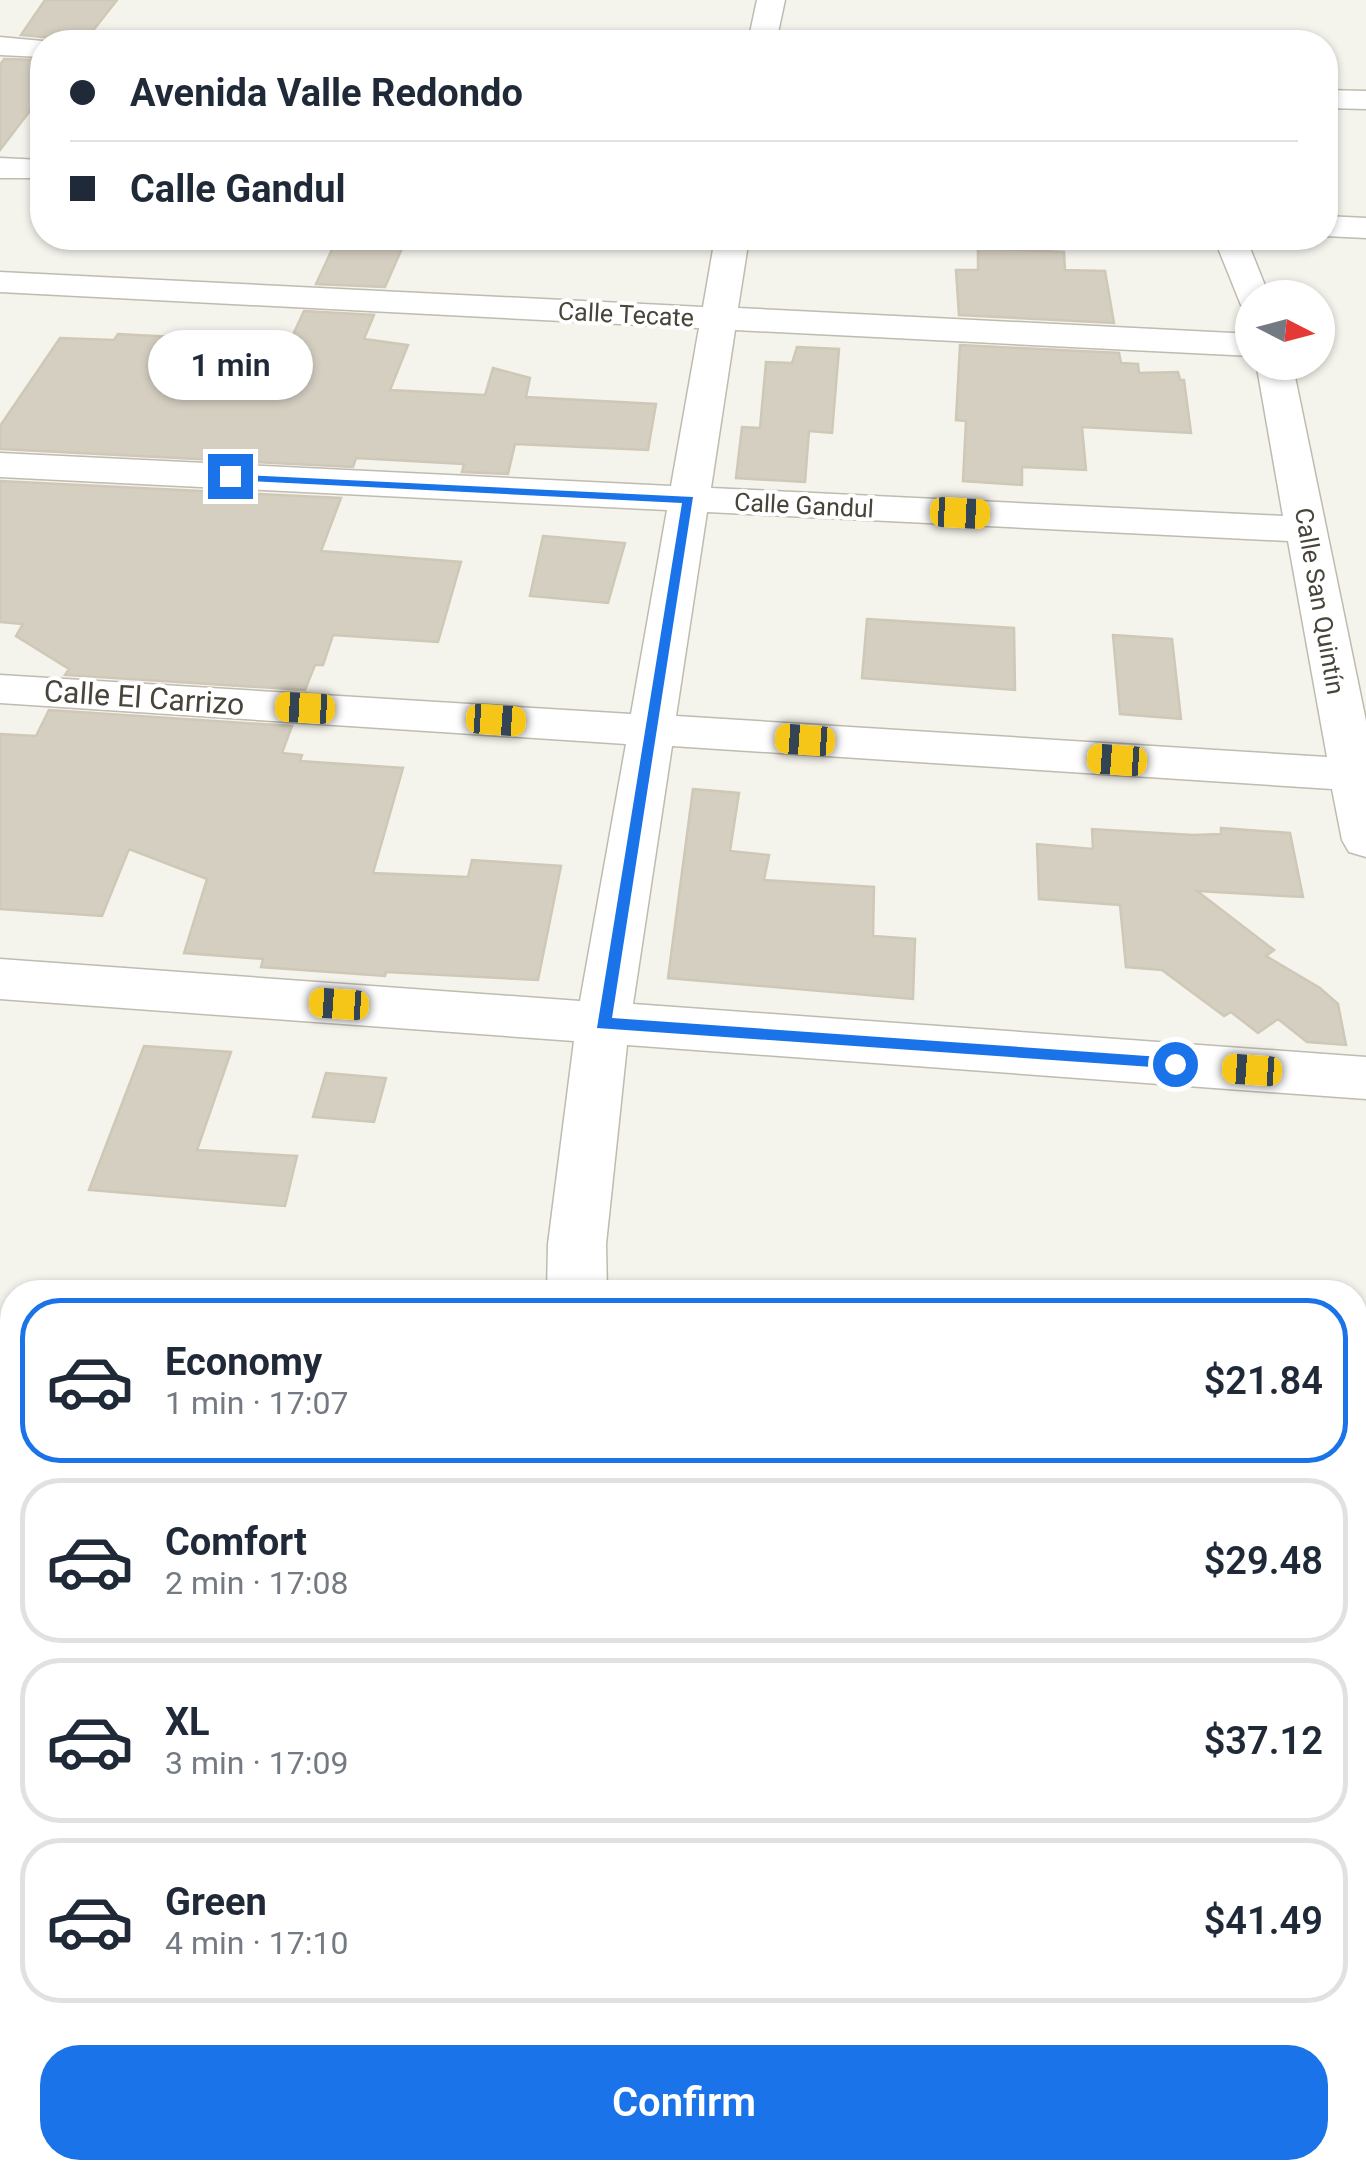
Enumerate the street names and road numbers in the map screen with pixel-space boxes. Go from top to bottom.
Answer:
street label: Calle Tecate [557,296,695,333]
street label: Calle Gandul [733,487,875,524]
street label: Calle San Quintín [1289,506,1350,697]
street label: Calle El Carrizo [43,673,245,722]

